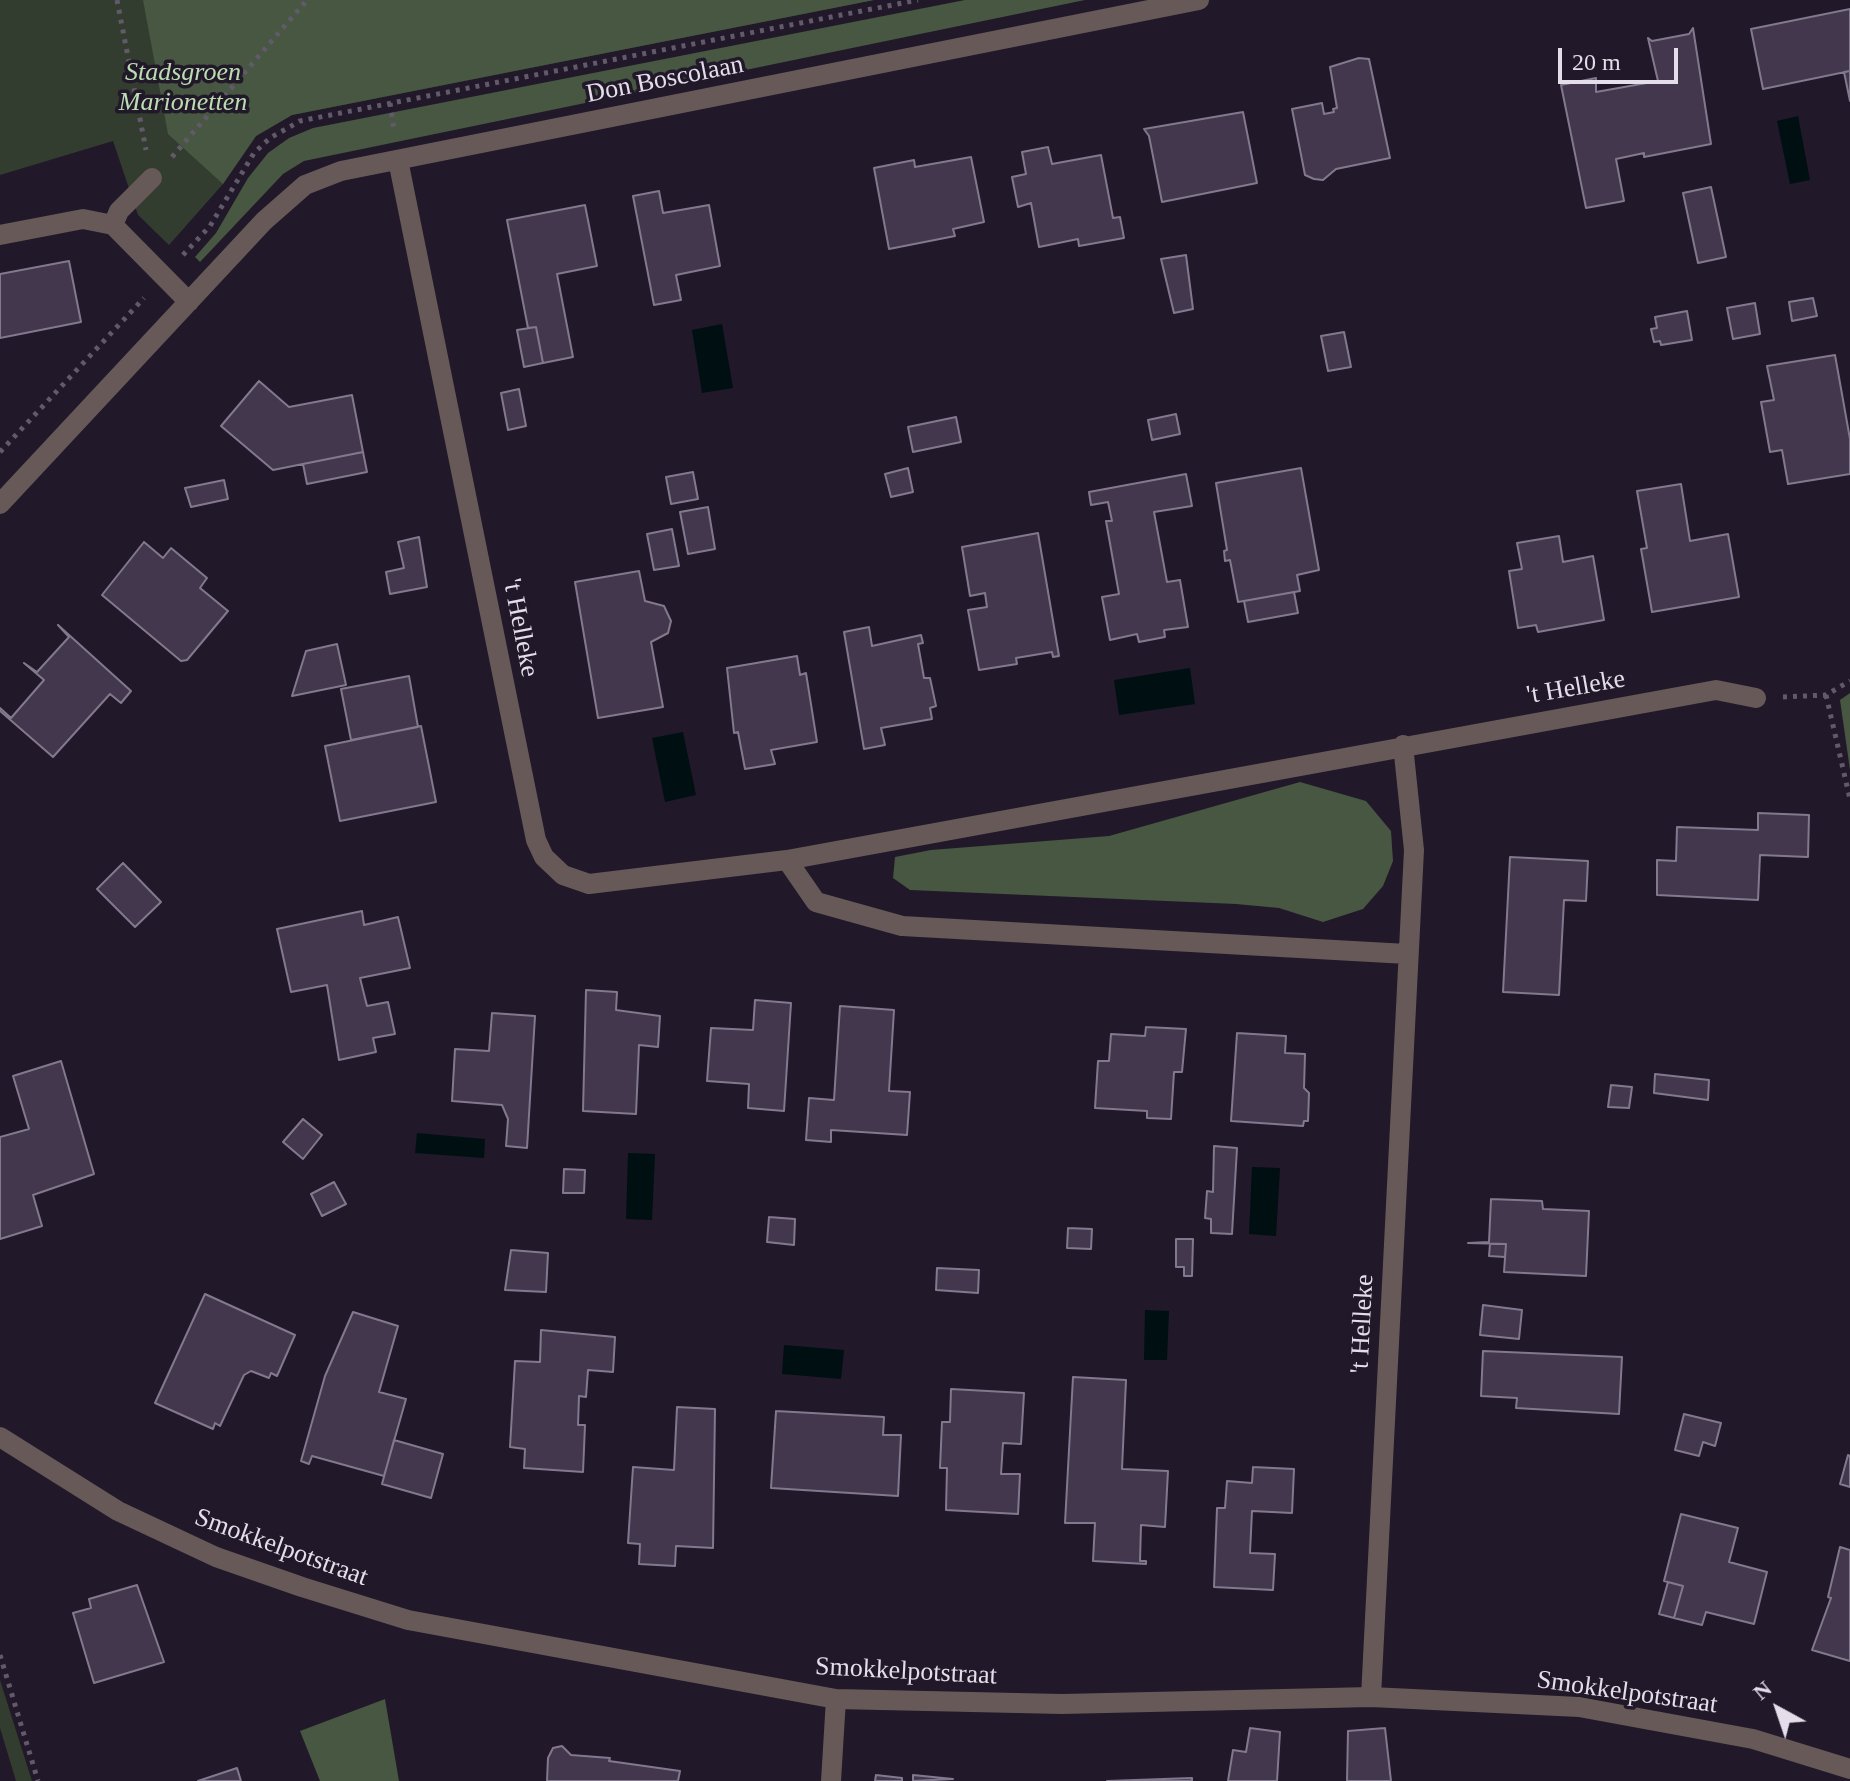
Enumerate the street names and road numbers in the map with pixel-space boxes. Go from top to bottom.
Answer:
street label: Don Boscolaan [584,49,746,111]
street label: 't Helleke [495,576,545,680]
street label: 't Helleke [1524,664,1628,712]
street label: 't Helleke [1345,1274,1381,1374]
street label: Smokkelpotstraat [190,1502,372,1594]
street label: Smokkelpotstraat [814,1652,998,1692]
street label: Smokkelpotstraat [1535,1665,1719,1721]

